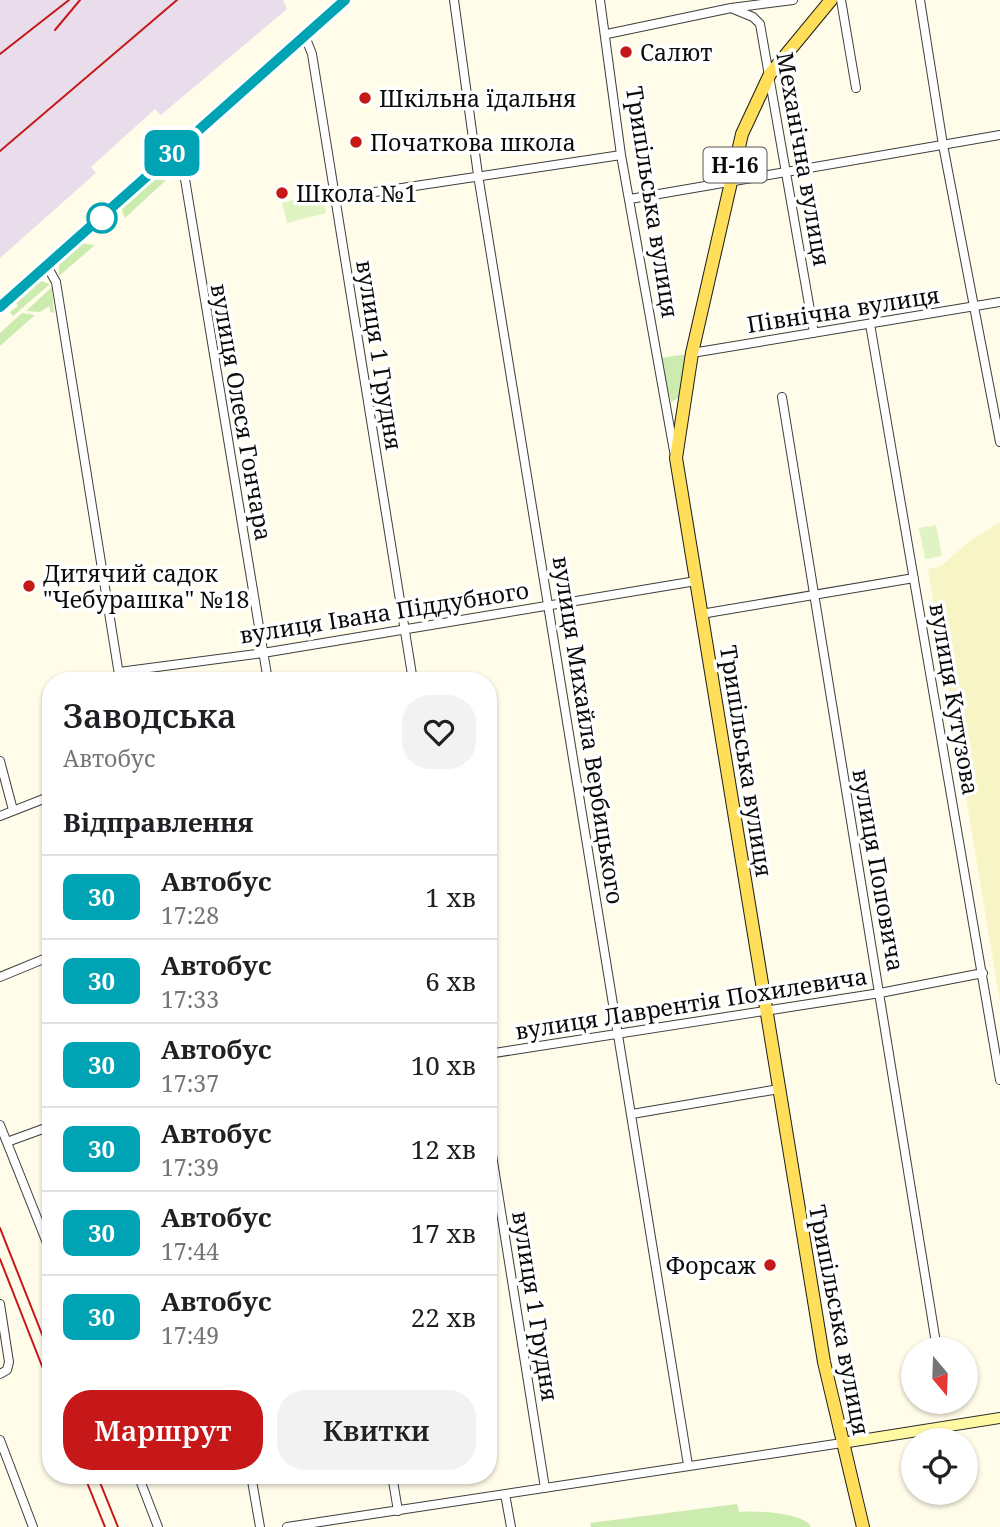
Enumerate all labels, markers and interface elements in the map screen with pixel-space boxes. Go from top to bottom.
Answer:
place label: Салют [640,36,713,68]
marker: Салют [618,44,634,60]
street label: Механічна вулиця [769,49,839,269]
place label: Шкільна їдальня [379,82,576,114]
street label: Трипільська вулиця [619,84,687,320]
marker: Шкільна їдальня [357,90,373,106]
place label: Початкова школа [370,126,576,158]
line badge: 30 [140,130,204,176]
marker: Початкова школа [348,134,364,150]
text: 30 [158,136,186,169]
road number: Н-16 [704,148,766,182]
place label: Школа №1 [296,177,417,209]
marker: Школа №1 [274,185,290,201]
unlabelled marker [87,203,117,233]
street label: вулиця 1 Грудня [349,258,411,452]
street label: Північна вулиця [744,278,942,340]
street label: вулиця Олеся Гончара [204,281,280,543]
street label: вулиця Михайла Вербицького [546,554,632,906]
place label: Дитячий садок "Чебурашка" №18 [43,557,249,615]
street label: вулиця Івана Піддубного [237,573,531,651]
marker: Дитячий садок "Чебурашка" №18 [21,578,37,594]
street label: вулиця Кутузова [922,601,988,797]
street label: Трипільська вулиця [713,643,781,879]
text: Заводська [63,693,237,738]
button: heart [402,695,476,769]
text: Автобус [63,742,155,774]
street label: вулиця Поповича [845,766,913,974]
text: Відправлення [63,804,253,840]
text: Автобус [161,863,271,899]
text: 1 хв [425,879,476,915]
text: 30 [88,880,115,913]
text: 17:28 [161,899,219,931]
text: Автобус [161,947,271,983]
street label: вулиця Лаврентія Похилевича [512,959,870,1047]
text: 6 хв [425,963,476,999]
text: 30 [88,964,115,997]
text: 17:33 [161,983,219,1015]
text: Автобус [161,1031,271,1067]
text: 10 хв [411,1047,476,1083]
text: 30 [88,1048,115,1081]
text: 17:37 [161,1067,219,1099]
text: Автобус [161,1115,271,1151]
text: 12 хв [411,1131,476,1167]
text: 30 [88,1132,115,1165]
text: 17:39 [161,1151,219,1183]
text: Автобус [161,1199,271,1235]
street label: Трипільська вулиця [802,1202,878,1438]
street label: вулиця 1 Грудня [505,1209,567,1403]
text: 17 хв [411,1215,476,1251]
text: 30 [88,1216,115,1249]
text: 17:44 [161,1235,219,1267]
place label: Форсаж [665,1249,757,1281]
marker: Форсаж [762,1257,778,1273]
text: Автобус [161,1283,271,1319]
text: 22 хв [411,1299,476,1335]
text: 30 [88,1300,115,1333]
text: 17:49 [161,1319,219,1351]
north arrow [901,1337,978,1414]
map controls [901,1337,978,1505]
button: Маршрут [63,1390,263,1470]
button: Квитки [277,1390,476,1470]
button: locate [901,1428,978,1505]

